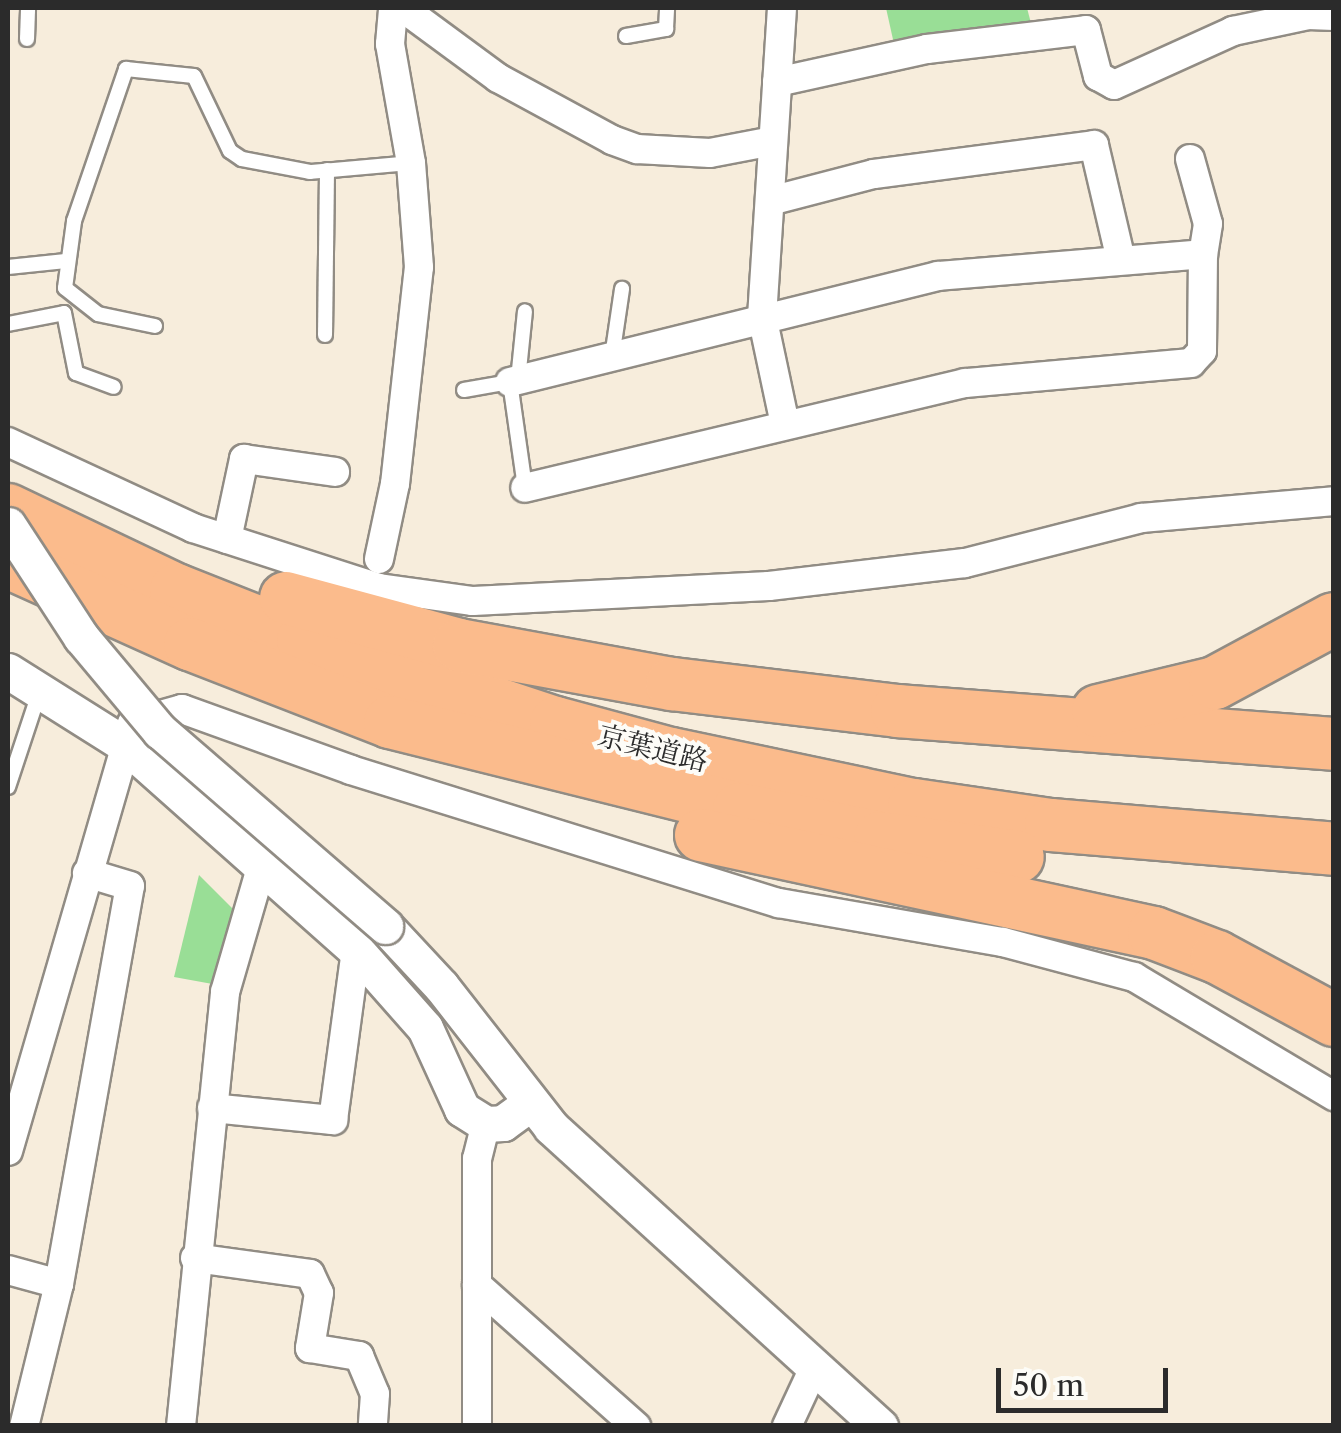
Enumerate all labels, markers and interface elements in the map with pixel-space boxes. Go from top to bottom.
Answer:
street label: 京葉道路 [595,718,711,778]
scale bar [1001,1348,1174,1410]
text: 50 m [1013,1367,1084,1404]

